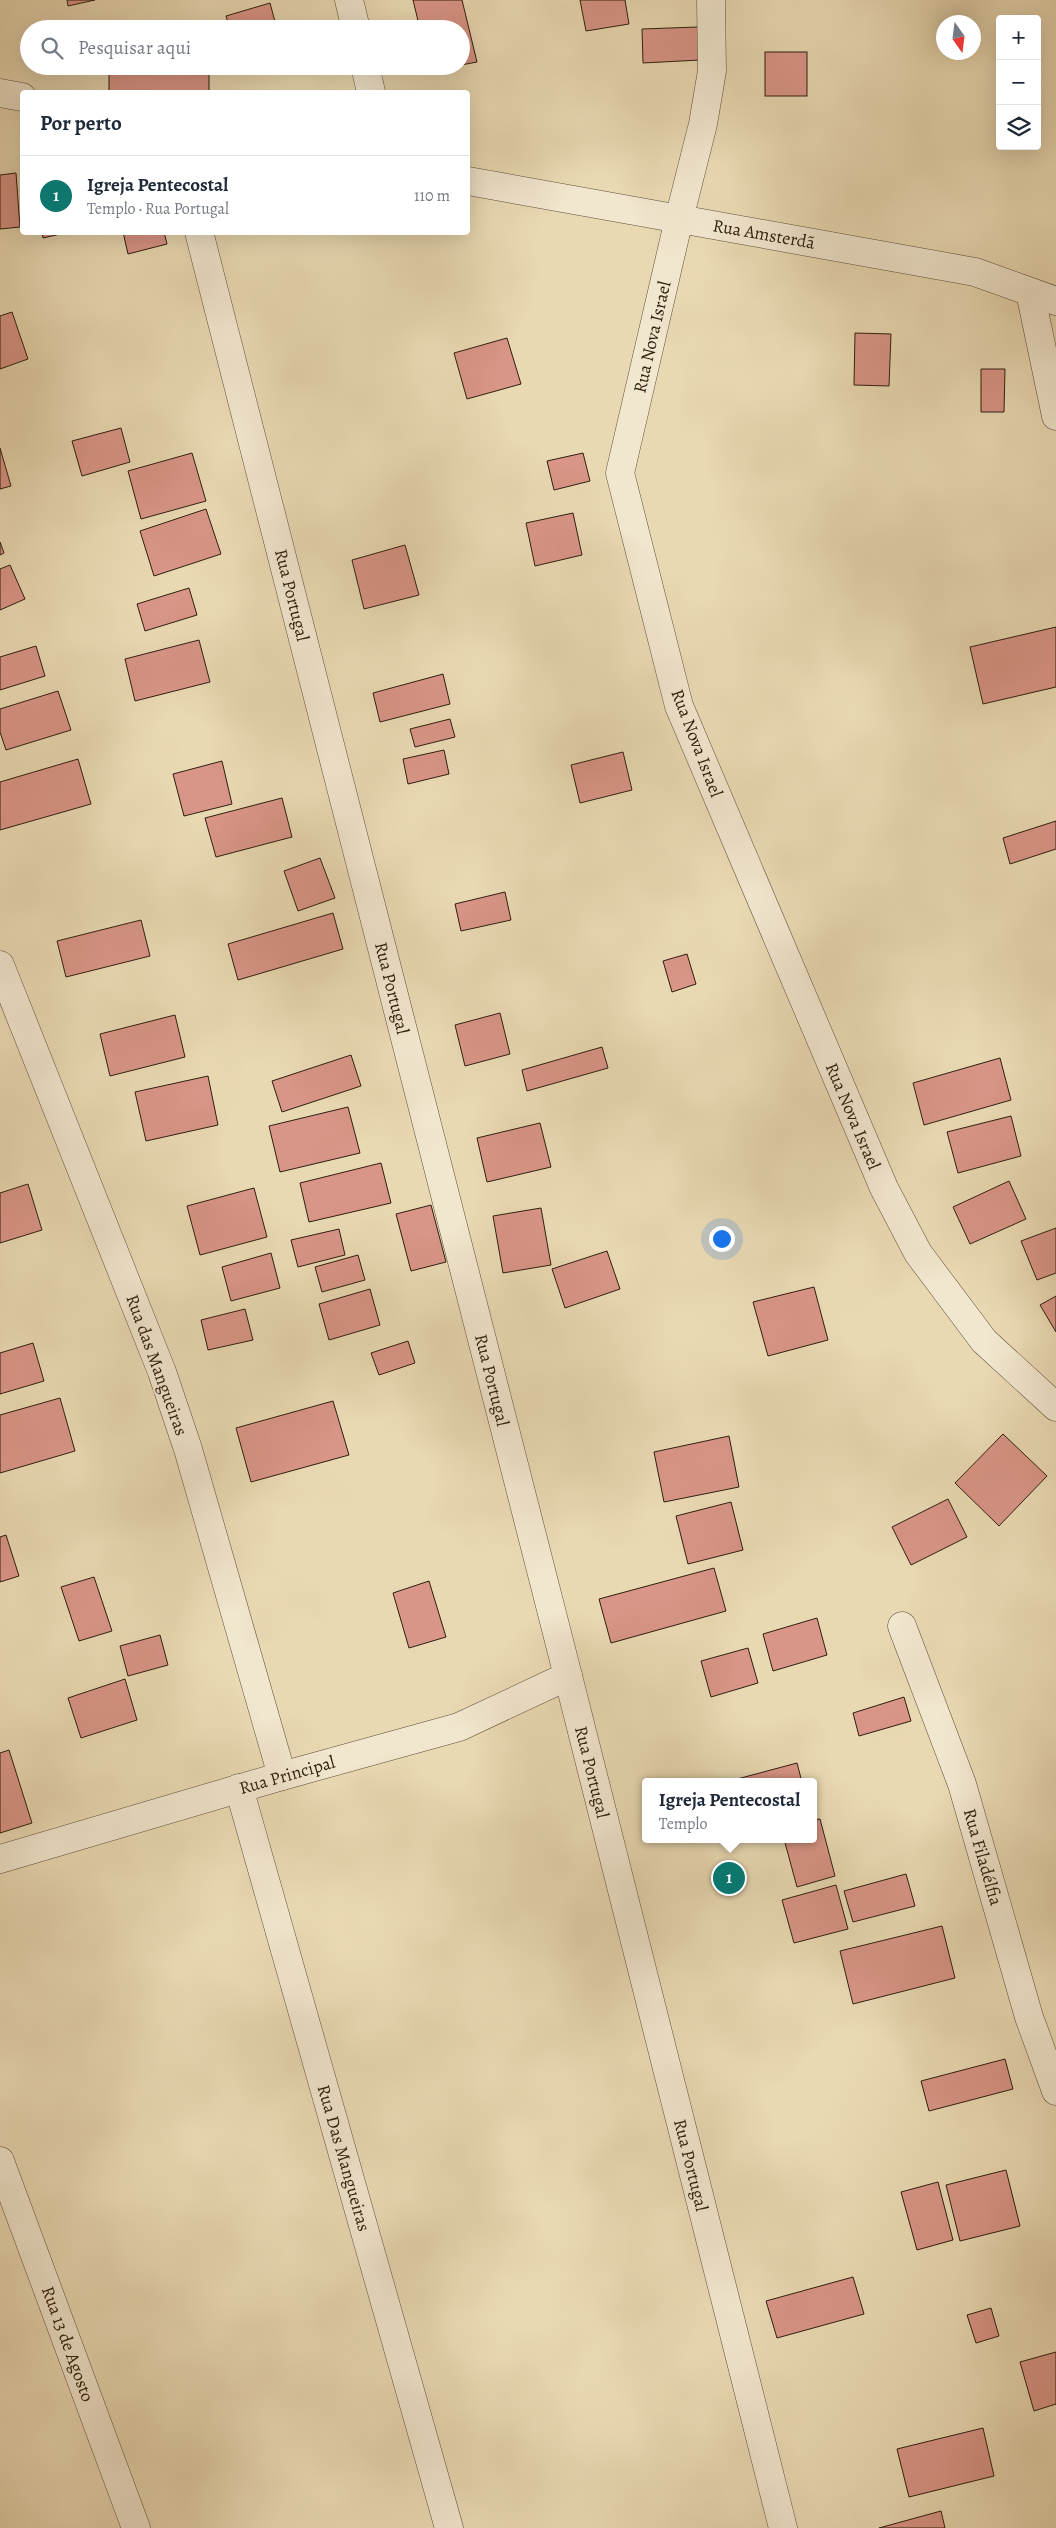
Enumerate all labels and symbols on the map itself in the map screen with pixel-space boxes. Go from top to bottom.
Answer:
north arrow [936,15,981,60]
street label: Rua Amsterdã [711,213,818,255]
street label: Rua Nova Israel [627,278,677,395]
street label: Rua Portugal [269,546,315,644]
street label: Rua Nova Israel [665,685,729,801]
street label: Rua Portugal [369,939,415,1037]
street label: Rua Nova Israel [820,1059,887,1174]
your location [709,1226,735,1252]
street label: Rua das Mangueiras [120,1291,194,1439]
street label: Rua Portugal [469,1331,515,1429]
street label: Rua Portugal [569,1723,615,1821]
street label: Rua Principal [236,1750,338,1800]
street label: Rua Filadélfia [958,1806,1008,1909]
pin: 1 [713,1859,745,1897]
street label: Rua Das Mangueiras [312,2082,376,2234]
street label: Rua Portugal [668,2116,714,2214]
street label: Rua 13 de Agosto [36,2283,100,2405]

